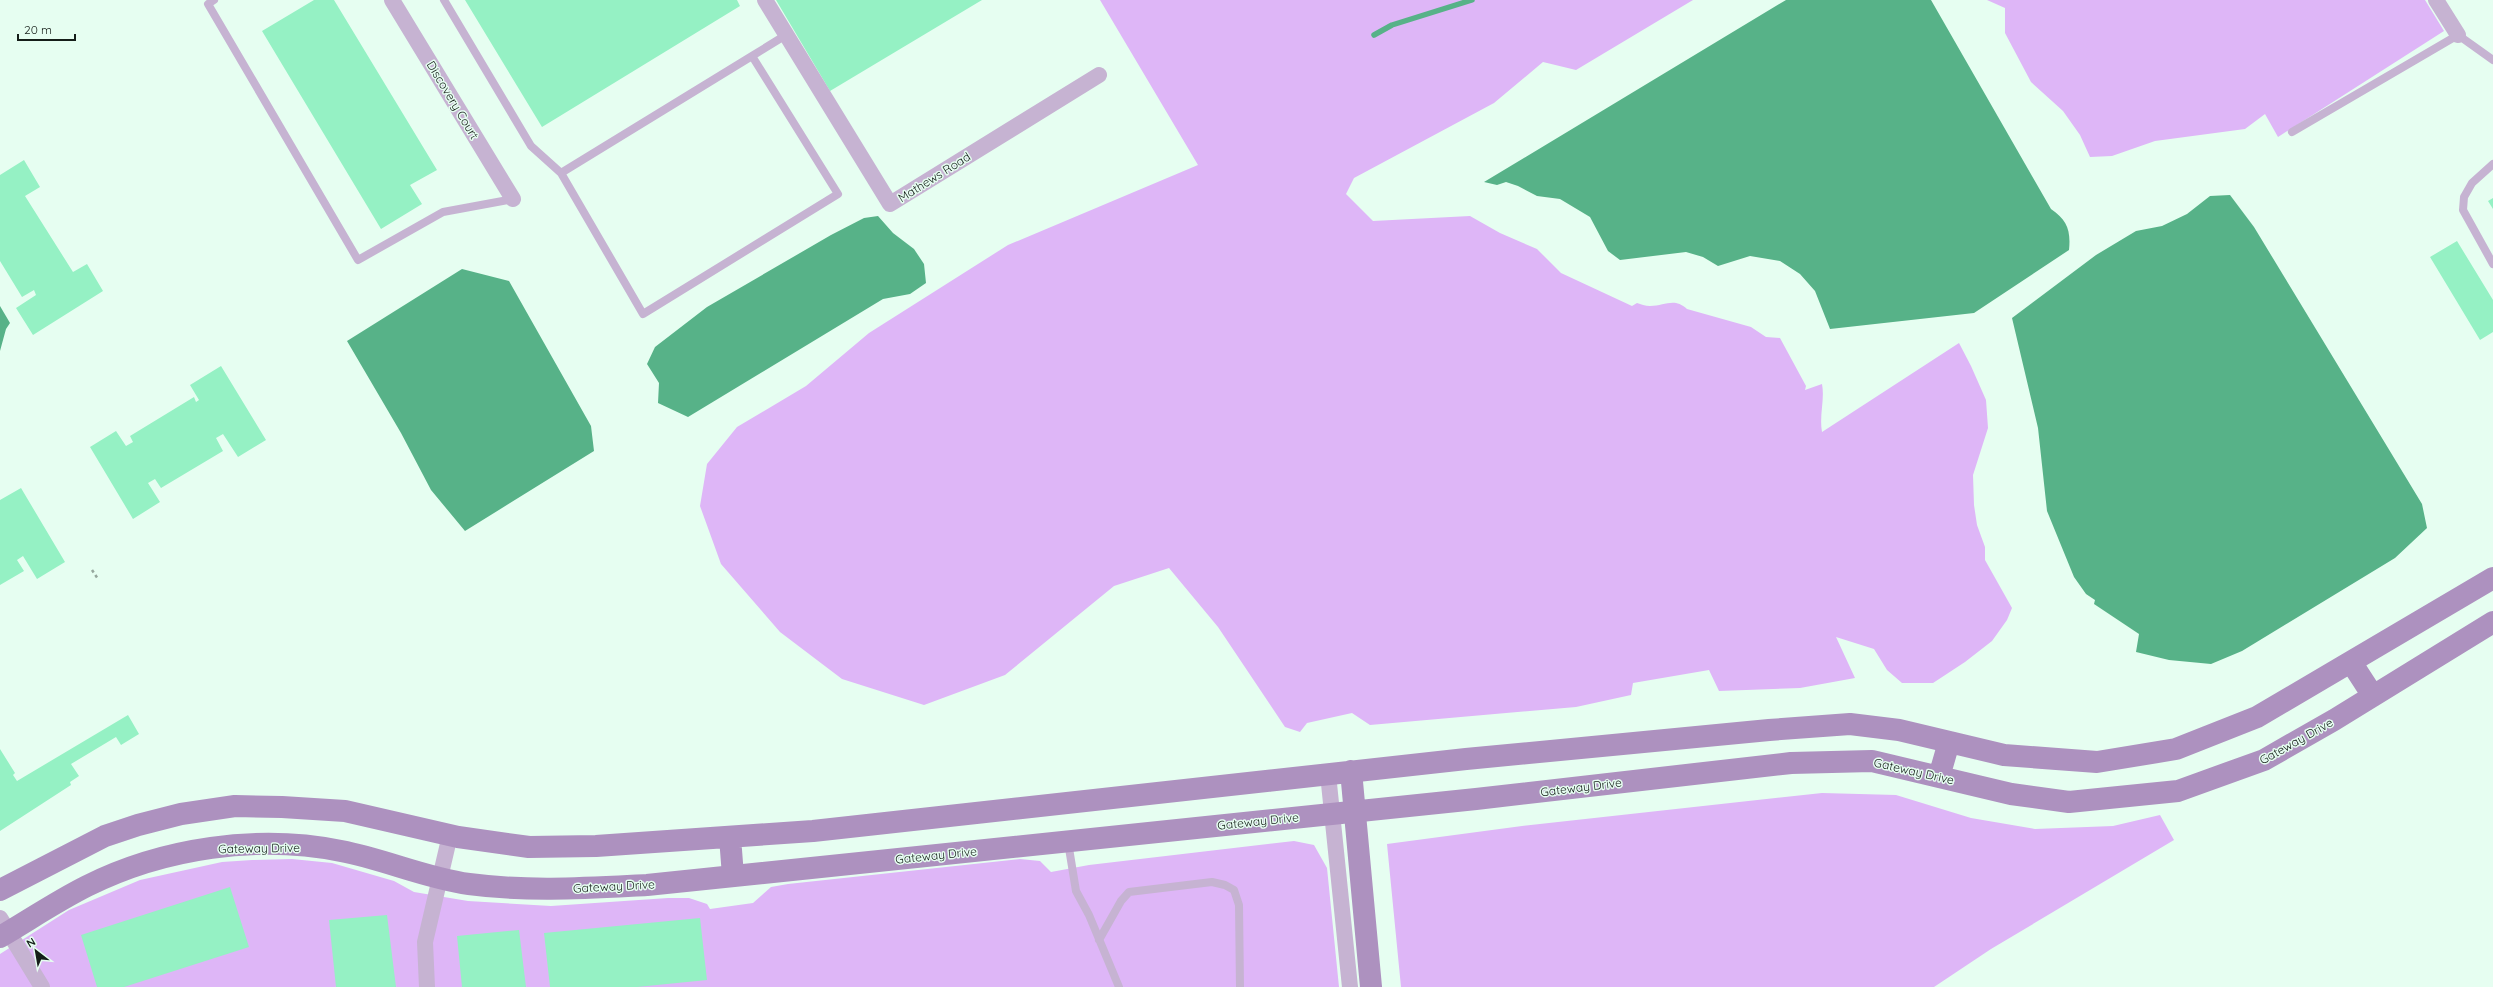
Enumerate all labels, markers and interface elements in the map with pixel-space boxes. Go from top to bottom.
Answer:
scale bar [18,16,75,42]
text: 20 m [24,22,52,37]
street label: Discovery Court [424,58,482,142]
street label: Mathews Road [895,149,973,205]
street label: Gateway Drive [2257,714,2336,767]
street label: Gateway Drive [1872,754,1956,788]
street label: Gateway Drive [1539,775,1623,799]
street label: Gateway Drive [1216,809,1300,833]
street label: Gateway Drive [218,840,300,856]
street label: Gateway Drive [894,843,978,867]
street label: Gateway Drive [573,876,655,896]
north arrow [16,931,56,971]
text: N [24,934,38,951]

